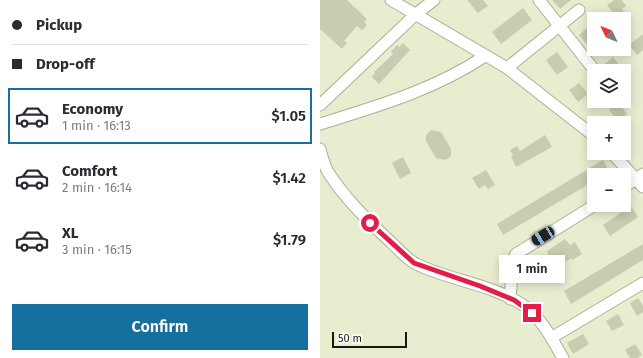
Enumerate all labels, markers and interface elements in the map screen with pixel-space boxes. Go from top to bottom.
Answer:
north arrow [587,12,631,56]
map controls [587,12,631,212]
text: Pickup [36,16,82,34]
text: Drop-off [36,55,95,73]
button: layers [587,64,631,108]
icon: car [14,98,50,134]
text: Economy [62,100,123,118]
text: $1.05 [271,107,306,125]
button: + [587,116,631,160]
text: 1 min · 16:13 [62,118,131,133]
icon: car [14,160,50,196]
text: Comfort [62,162,118,180]
button: − [587,168,631,212]
text: $1.42 [273,169,306,187]
text: 2 min · 16:14 [62,180,132,195]
route start [361,214,379,232]
icon: car [14,222,50,258]
text: XL [62,224,78,242]
car [530,225,556,247]
text: $1.79 [273,231,306,249]
text: 3 min · 16:15 [62,242,132,257]
callout: 1 min [499,255,565,283]
text: 1 min [516,261,548,276]
button: Confirm [12,304,308,350]
route end [523,304,541,322]
scale bar [332,330,407,349]
text: 50 m [338,332,362,345]

